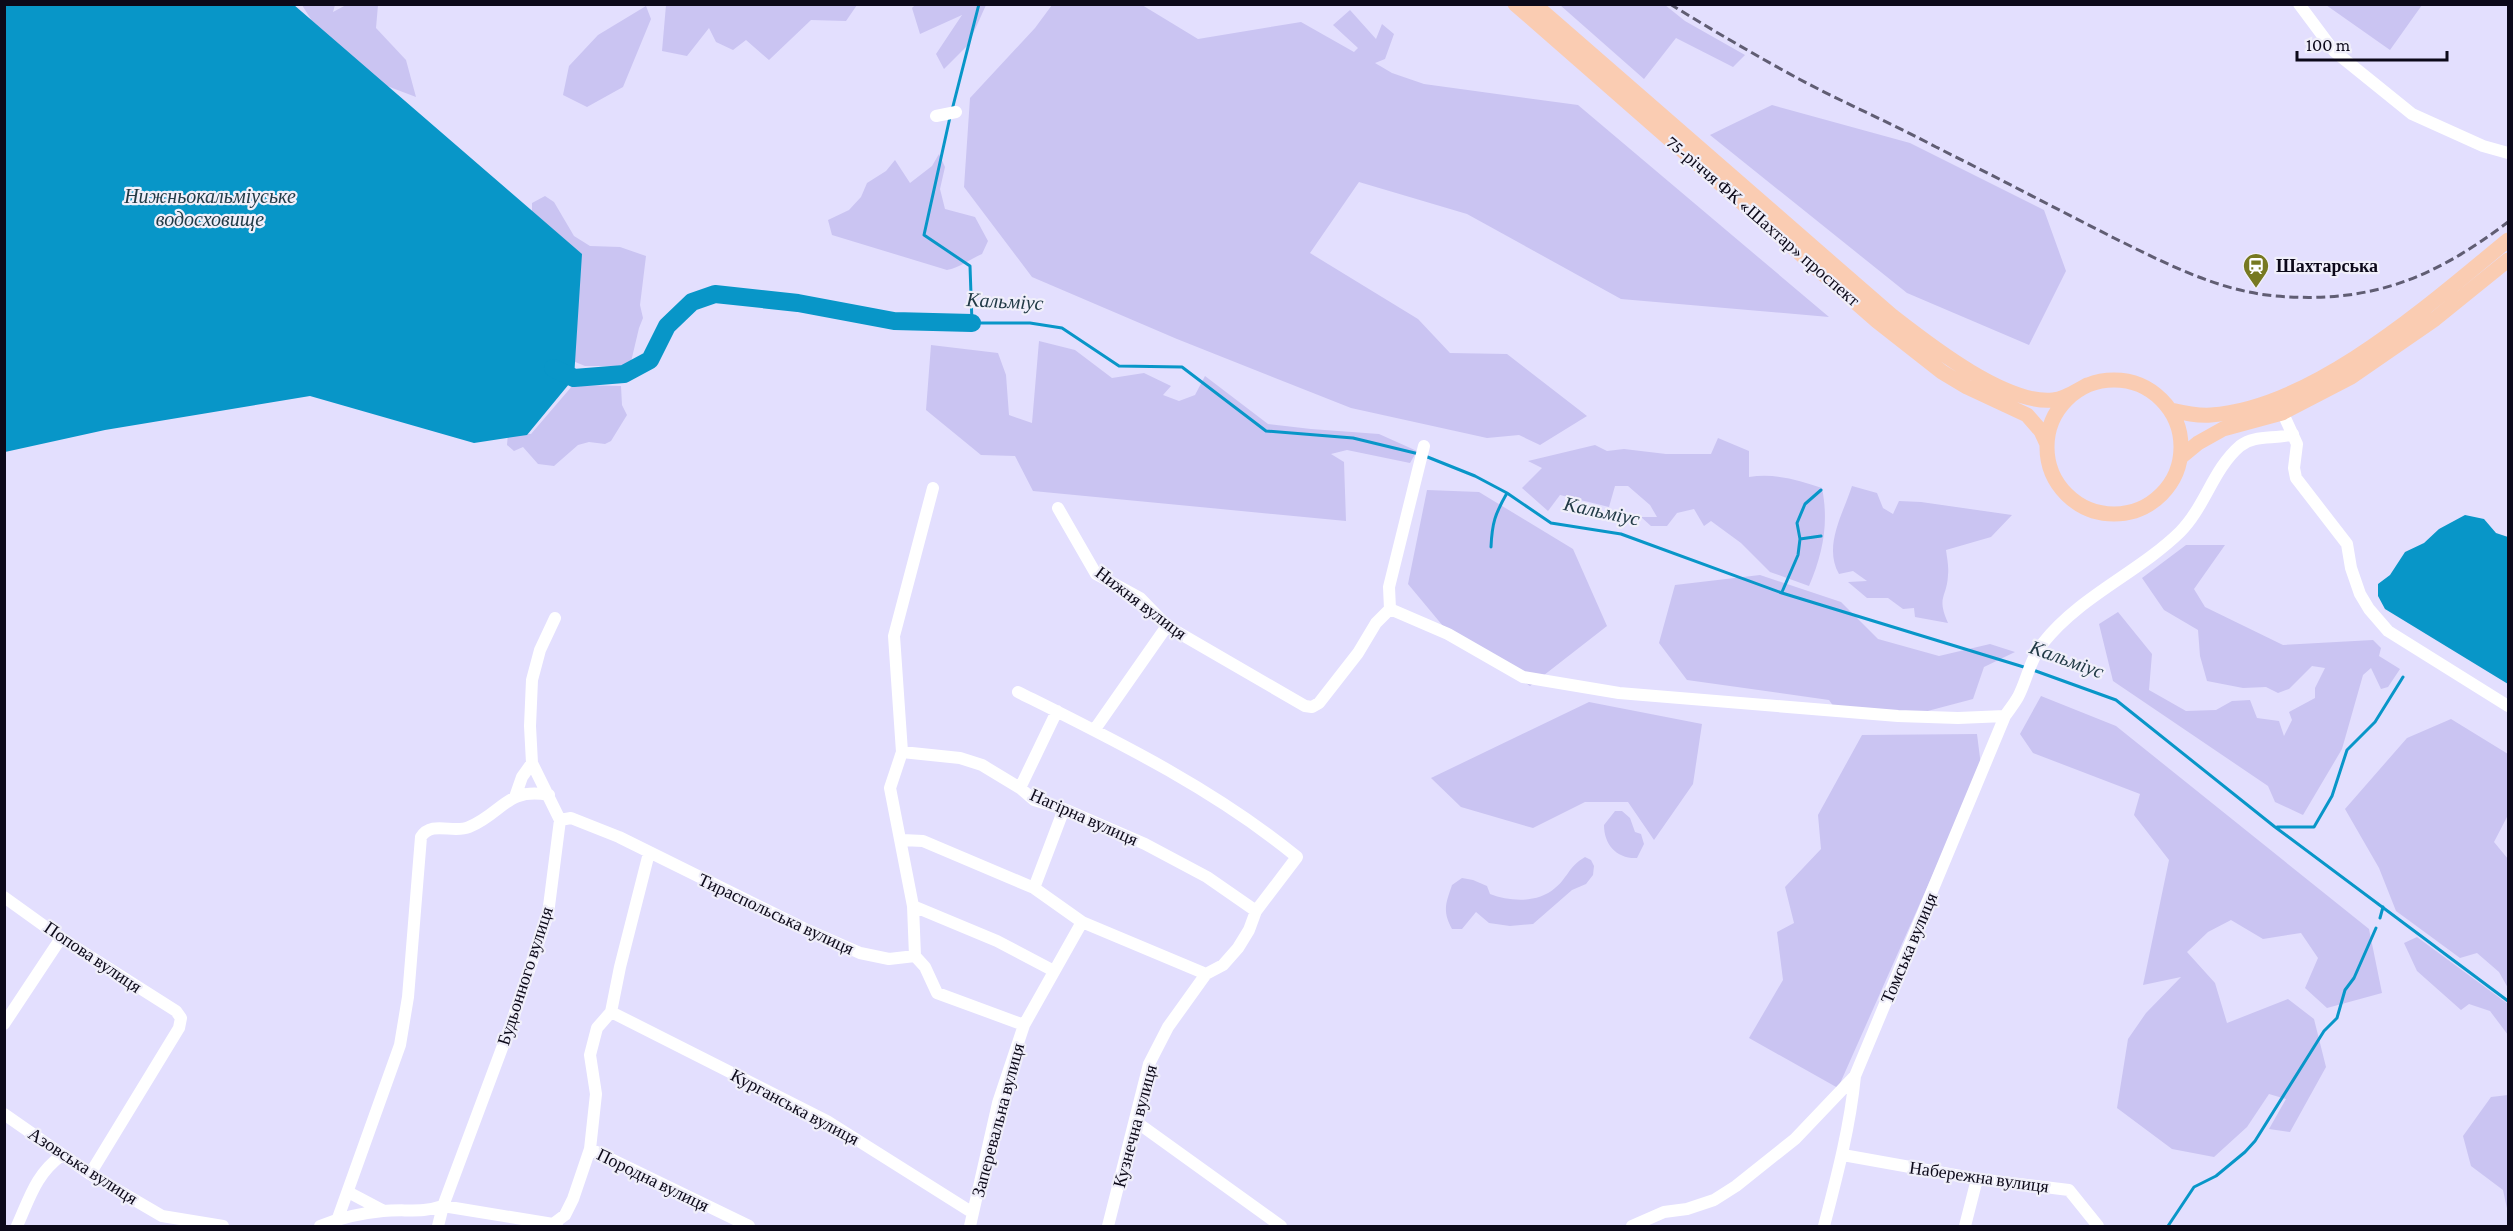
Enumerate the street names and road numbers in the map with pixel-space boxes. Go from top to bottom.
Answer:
street label: 75-річчя ФК «Шахтар» проспект [1662,132,1864,310]
street label: Нижня вулиця [1091,562,1191,644]
street label: Нагірна вулиця [1027,784,1141,850]
street label: Тираспольська вулиця [695,869,857,959]
street label: Томська вулиця [1877,890,1941,1006]
street label: Будьонного вулиця [493,904,557,1048]
street label: Попова вулиця [41,917,145,997]
street label: Заперевальна вулиця [968,1041,1028,1199]
street label: Кузнечна вулиця [1109,1062,1161,1190]
street label: Курганська вулиця [727,1065,863,1149]
street label: Азовська вулиця [25,1123,141,1209]
street label: Породна вулиця [594,1144,712,1216]
street label: Набережна вулиця [1908,1157,2050,1197]

